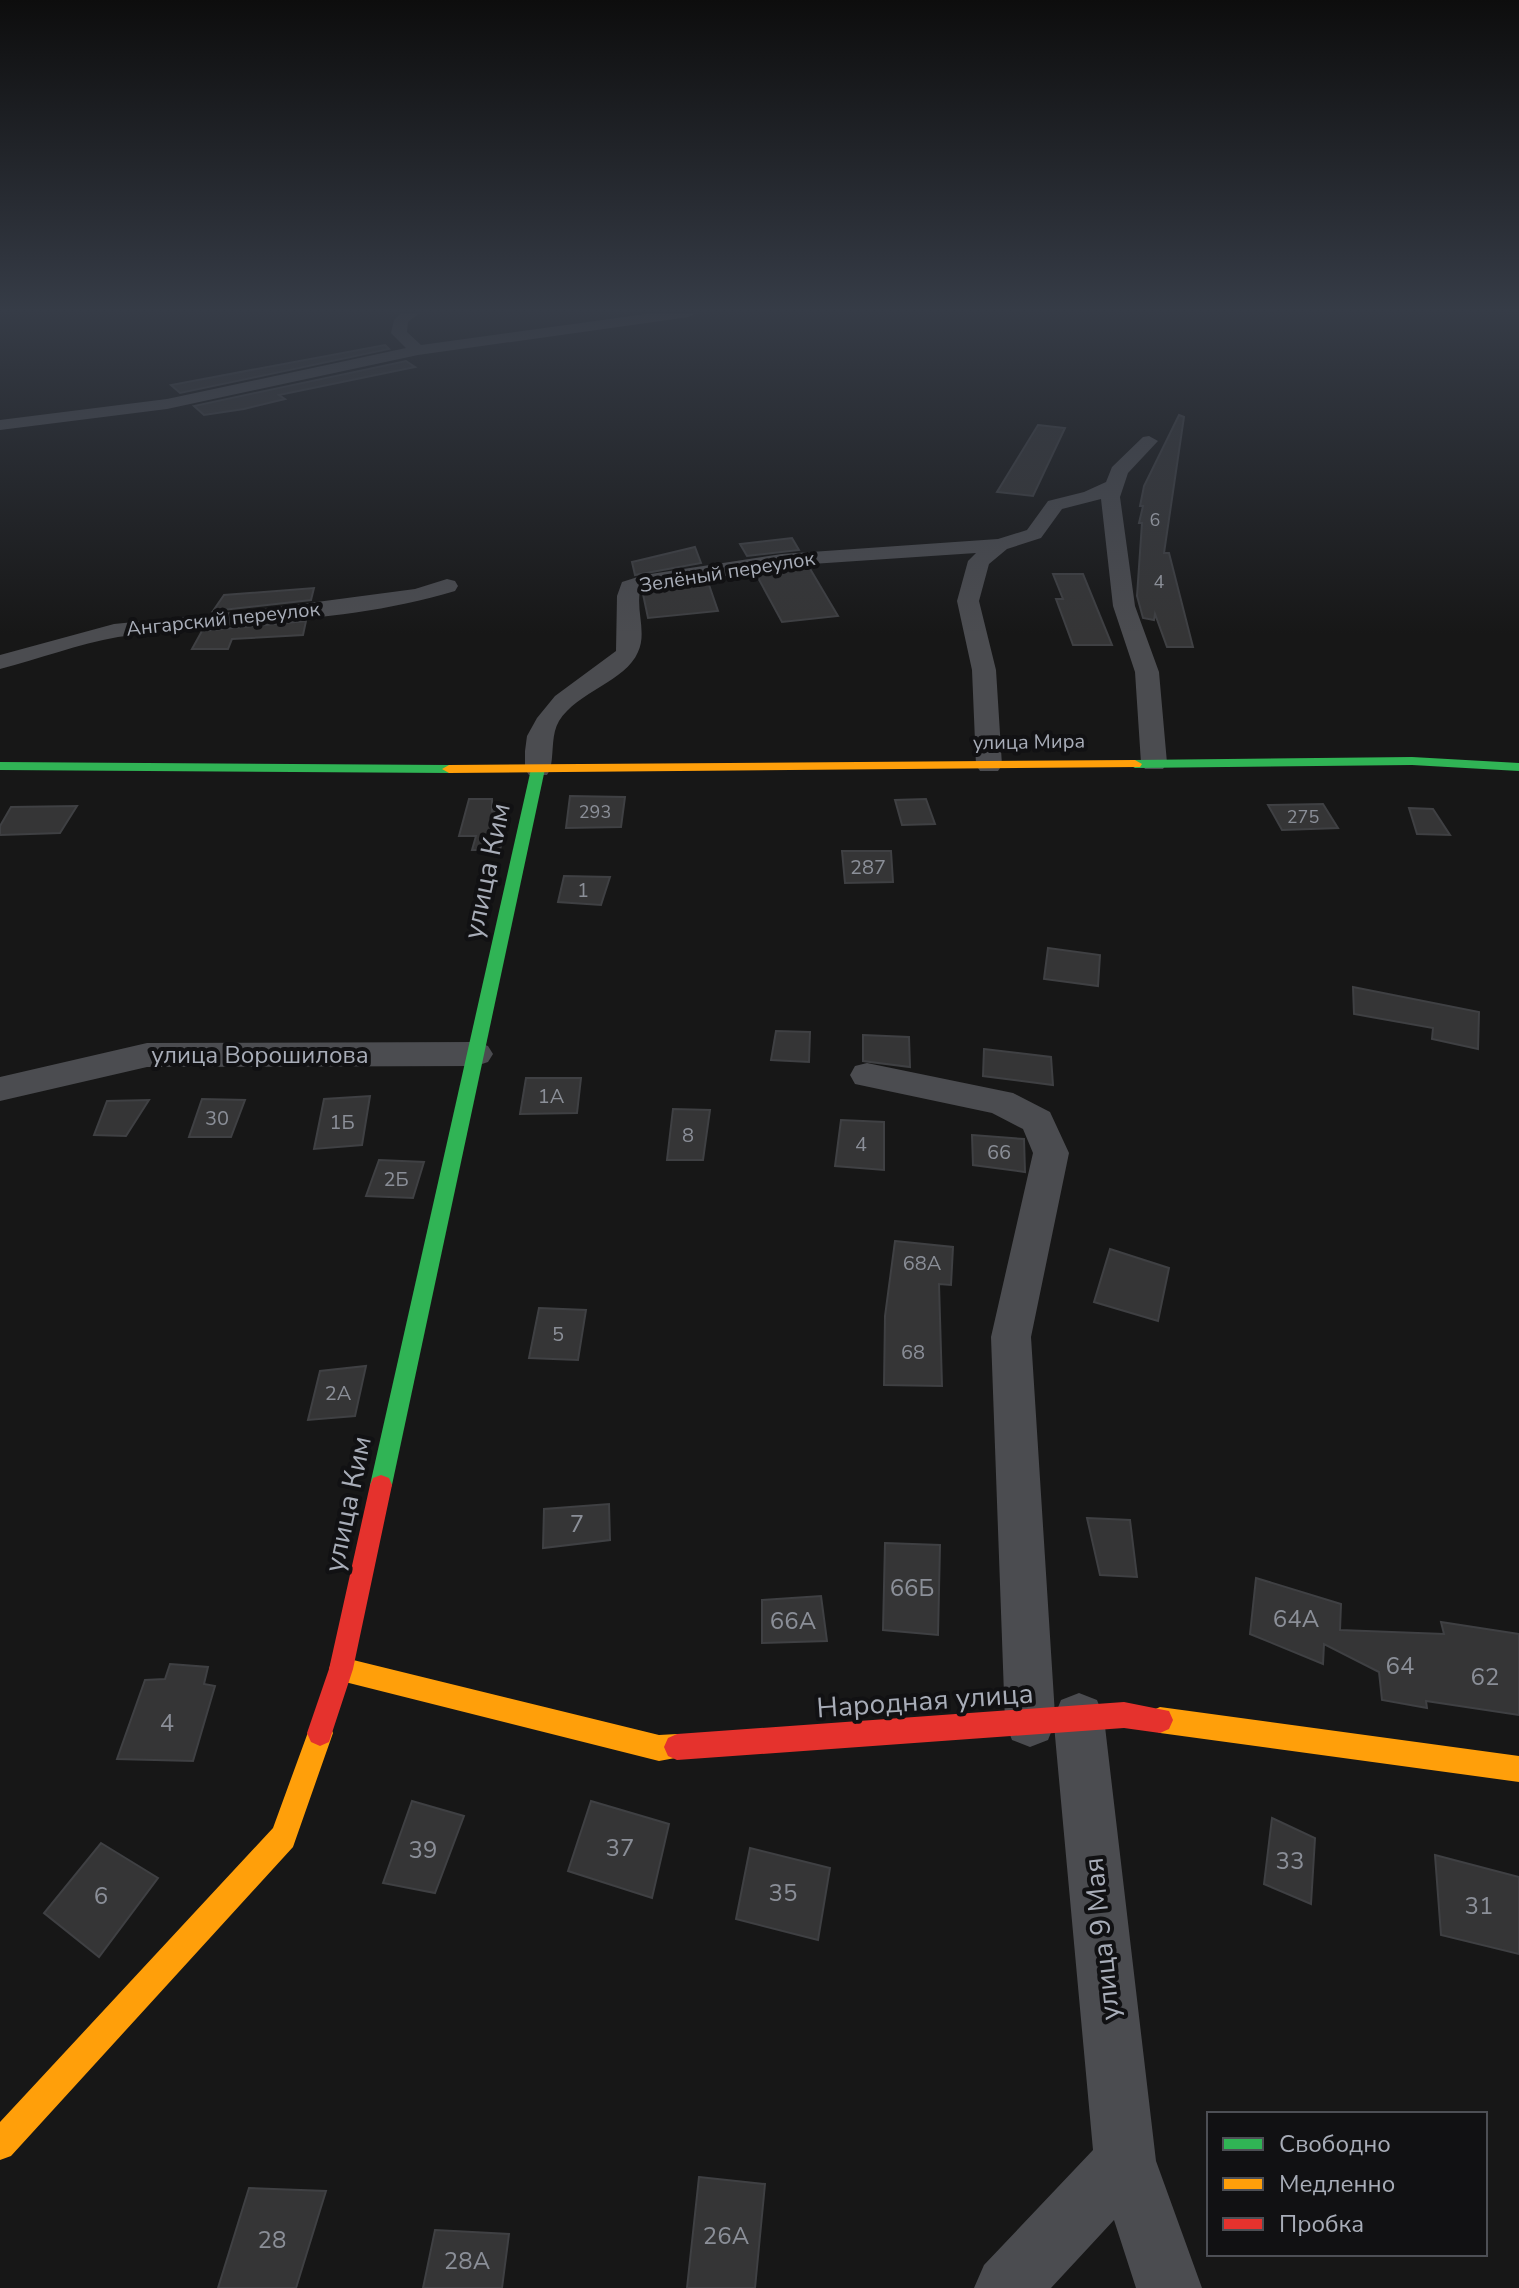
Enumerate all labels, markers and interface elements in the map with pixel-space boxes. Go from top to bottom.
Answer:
house number: 6 [1150,508,1160,532]
street label: Зелёный переулок [637,545,817,599]
house number: 4 [1154,570,1165,594]
street label: Ангарский переулок [125,595,322,643]
street label: улица Мира [973,728,1085,756]
street label: улица Ким [454,800,520,942]
house number: 293 [579,800,611,824]
house number: 275 [1287,805,1319,829]
house number: 287 [850,854,886,881]
house number: 1 [577,877,589,904]
street label: улица Ворошилова [151,1039,369,1071]
house number: 1А [538,1083,565,1110]
house number: 30 [205,1105,229,1132]
house number: 1Б [329,1109,355,1136]
house number: 8 [682,1122,694,1149]
house number: 4 [855,1131,867,1158]
house number: 66 [987,1139,1011,1166]
house number: 2Б [383,1166,409,1193]
house number: 68А [903,1250,942,1277]
house number: 5 [552,1321,564,1348]
house number: 68 [901,1339,925,1366]
house number: 2А [325,1380,352,1407]
street label: улица Ким [315,1433,381,1575]
house number: 7 [570,1508,584,1540]
house number: 66Б [890,1572,934,1604]
house number: 64А [1273,1603,1320,1635]
house number: 66А [770,1605,817,1637]
house number: 64 [1386,1650,1414,1682]
house number: 62 [1471,1661,1499,1693]
street label: Народная улица [815,1674,1035,1728]
house number: 4 [160,1707,174,1739]
house number: 37 [606,1832,634,1864]
house number: 39 [409,1834,437,1866]
house number: 33 [1276,1845,1304,1877]
street label: улица 9 Мая [1075,1856,1129,2022]
house number: 35 [769,1877,797,1909]
house number: 6 [94,1880,108,1912]
house number: 31 [1465,1890,1493,1922]
legend [1207,2112,1487,2256]
text: Свободно [1279,2128,1391,2160]
text: Медленно [1279,2168,1395,2200]
text: Пробка [1279,2208,1364,2240]
house number: 26А [703,2220,750,2252]
house number: 28 [258,2224,286,2256]
house number: 28А [444,2245,491,2277]

